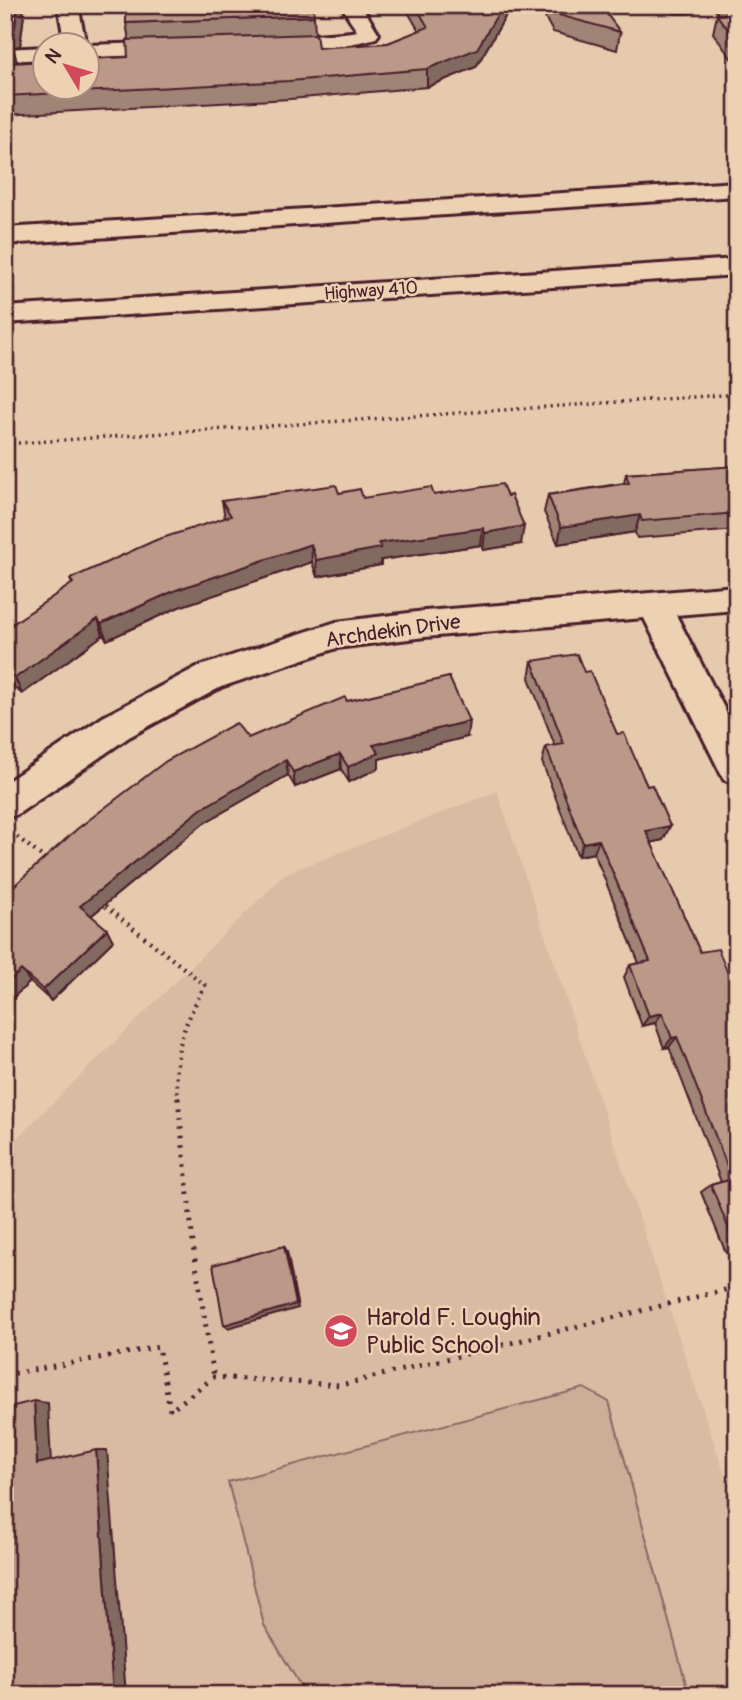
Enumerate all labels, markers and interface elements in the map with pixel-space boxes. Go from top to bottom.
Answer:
north arrow [32,32,102,102]
text: N [40,44,67,69]
street label: Highway 410 [323,276,419,306]
street label: Archdekin Drive [324,608,463,654]
place label: Harold F. Loughin Public School [366,1303,541,1360]
school or university icon: Harold F. Loughin Public School [322,1312,360,1350]

